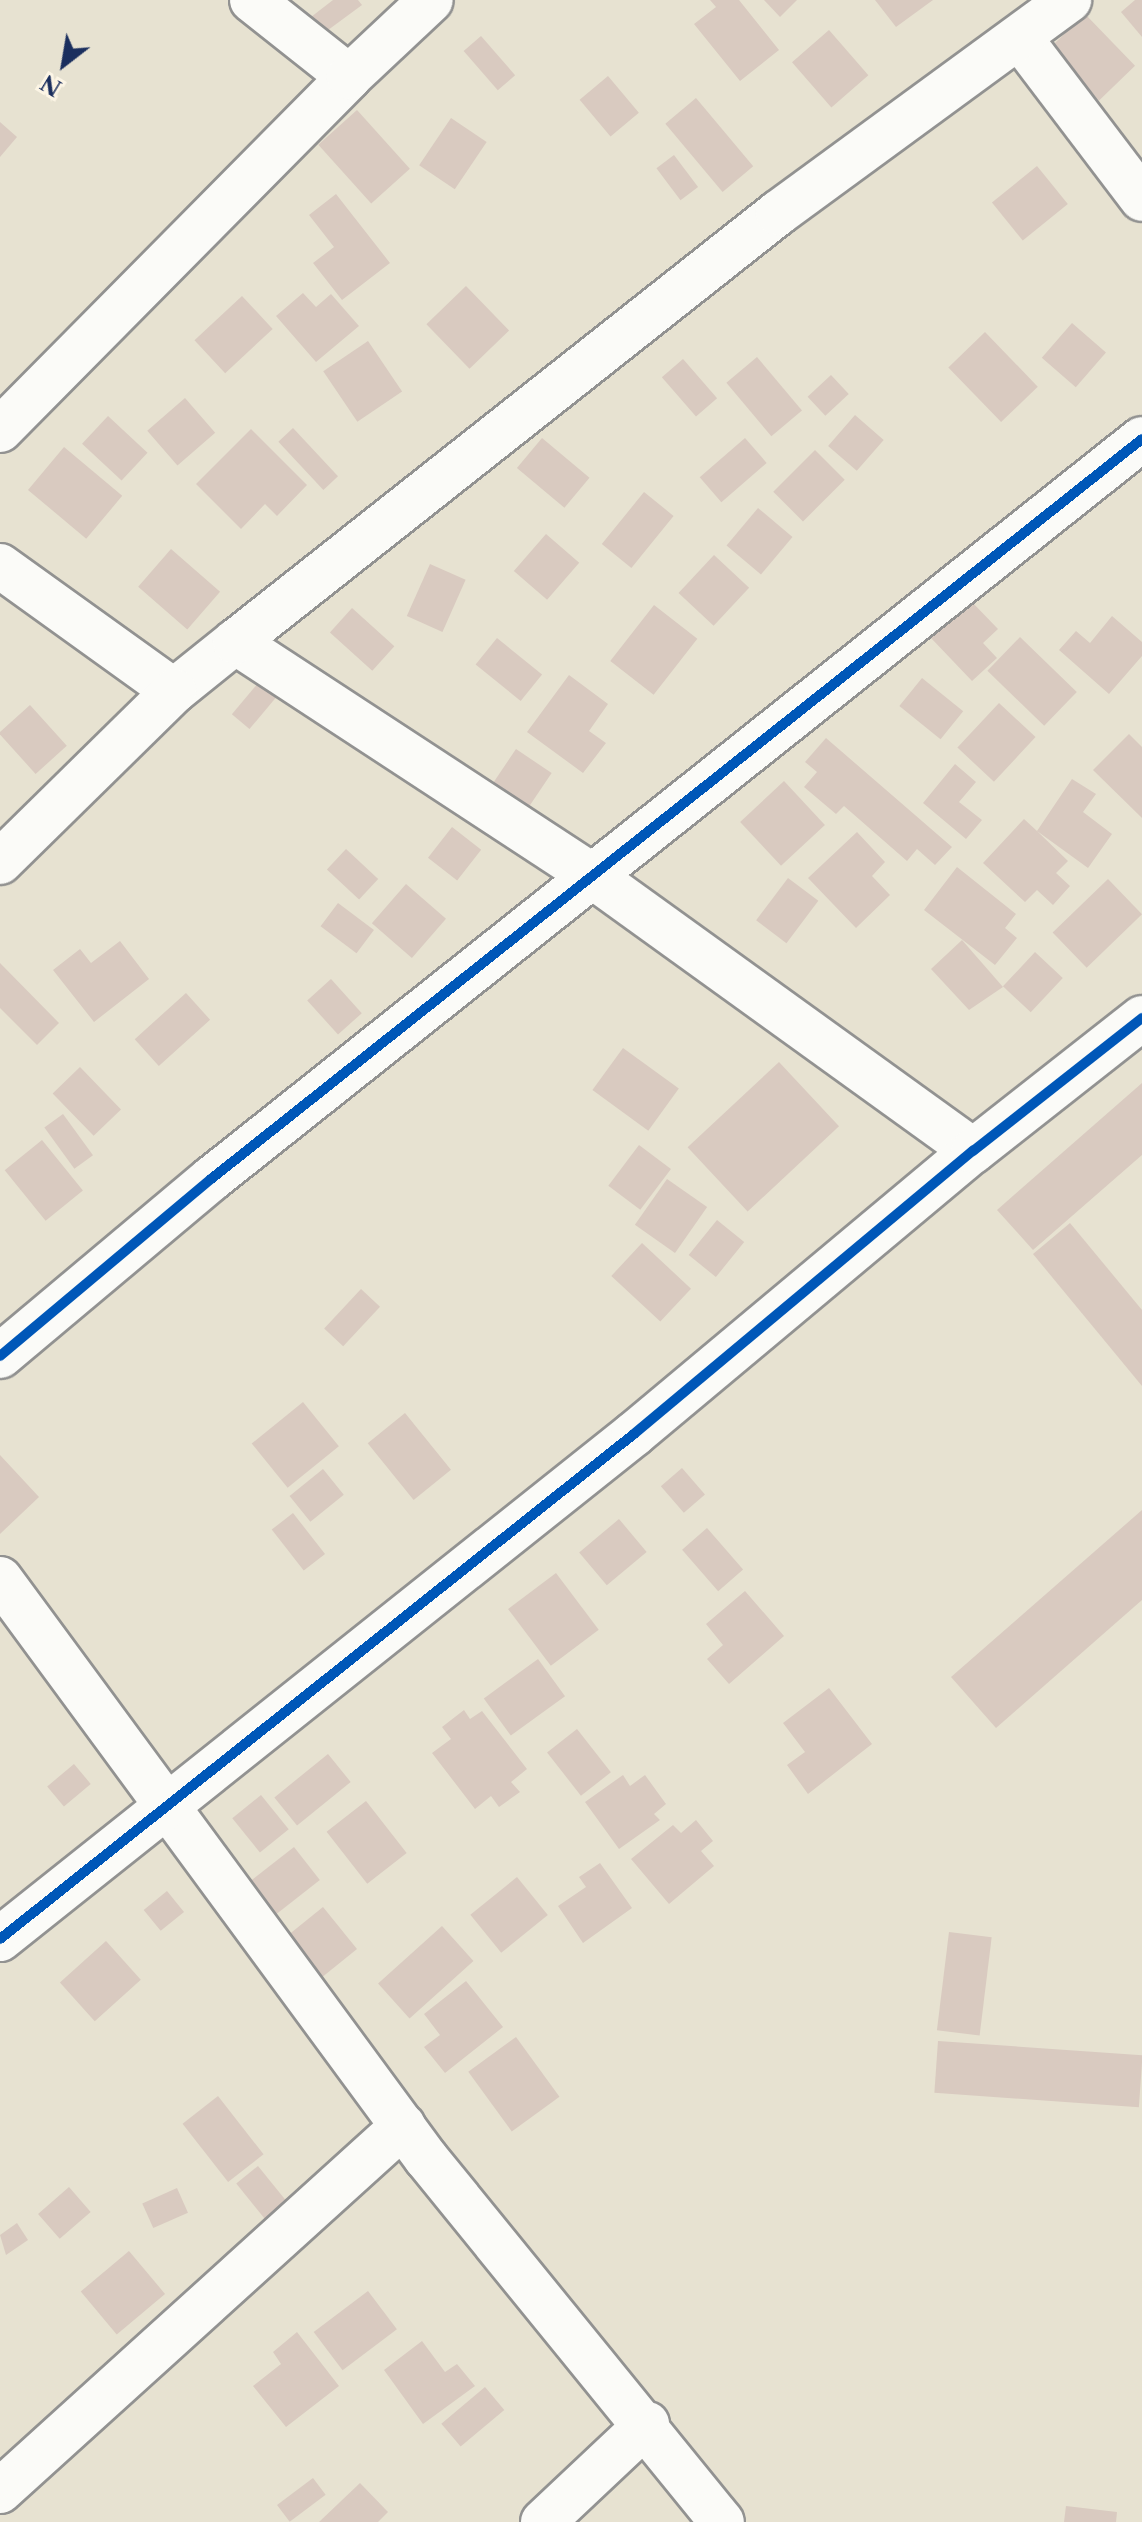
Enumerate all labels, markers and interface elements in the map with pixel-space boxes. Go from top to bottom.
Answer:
north arrow [24,24,104,104]
text: N [36,69,67,101]

